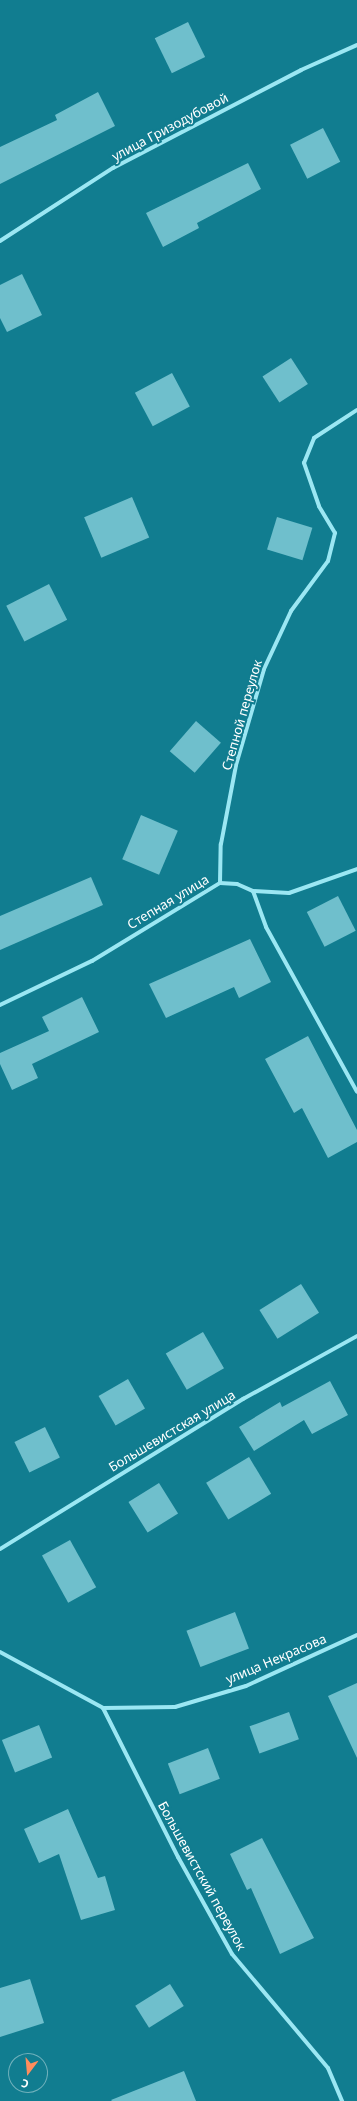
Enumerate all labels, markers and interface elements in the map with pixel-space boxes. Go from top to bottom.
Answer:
street label: улица Гризодубовой [109,90,231,164]
street label: Степной переулок [219,658,265,772]
street label: Степная улица [124,872,212,932]
street label: Большевистская улица [106,1387,238,1475]
street label: улица Некрасова [223,1631,329,1687]
street label: Большевистский переулок [155,1799,249,1953]
north arrow [8,2053,48,2093]
text: С [19,2076,30,2092]

